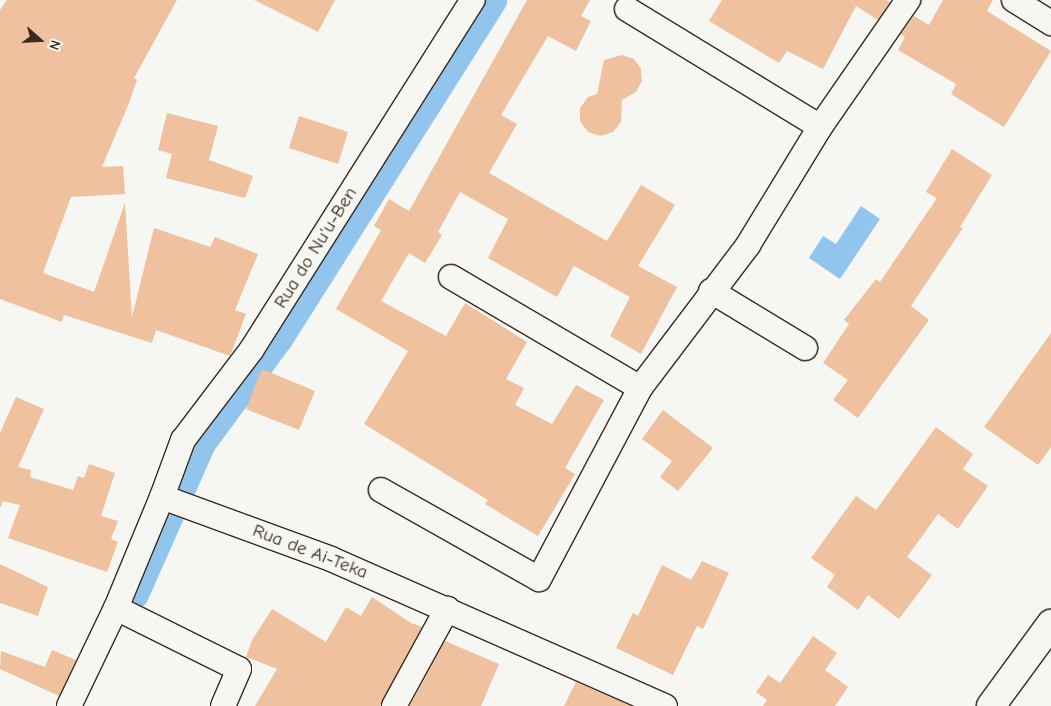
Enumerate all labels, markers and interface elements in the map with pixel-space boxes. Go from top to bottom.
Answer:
north arrow [15,15,65,65]
text: N [45,38,64,52]
street label: Rua do Nu'u-Ben [270,183,362,313]
street label: Rua de Ai-Teka [249,520,371,584]

